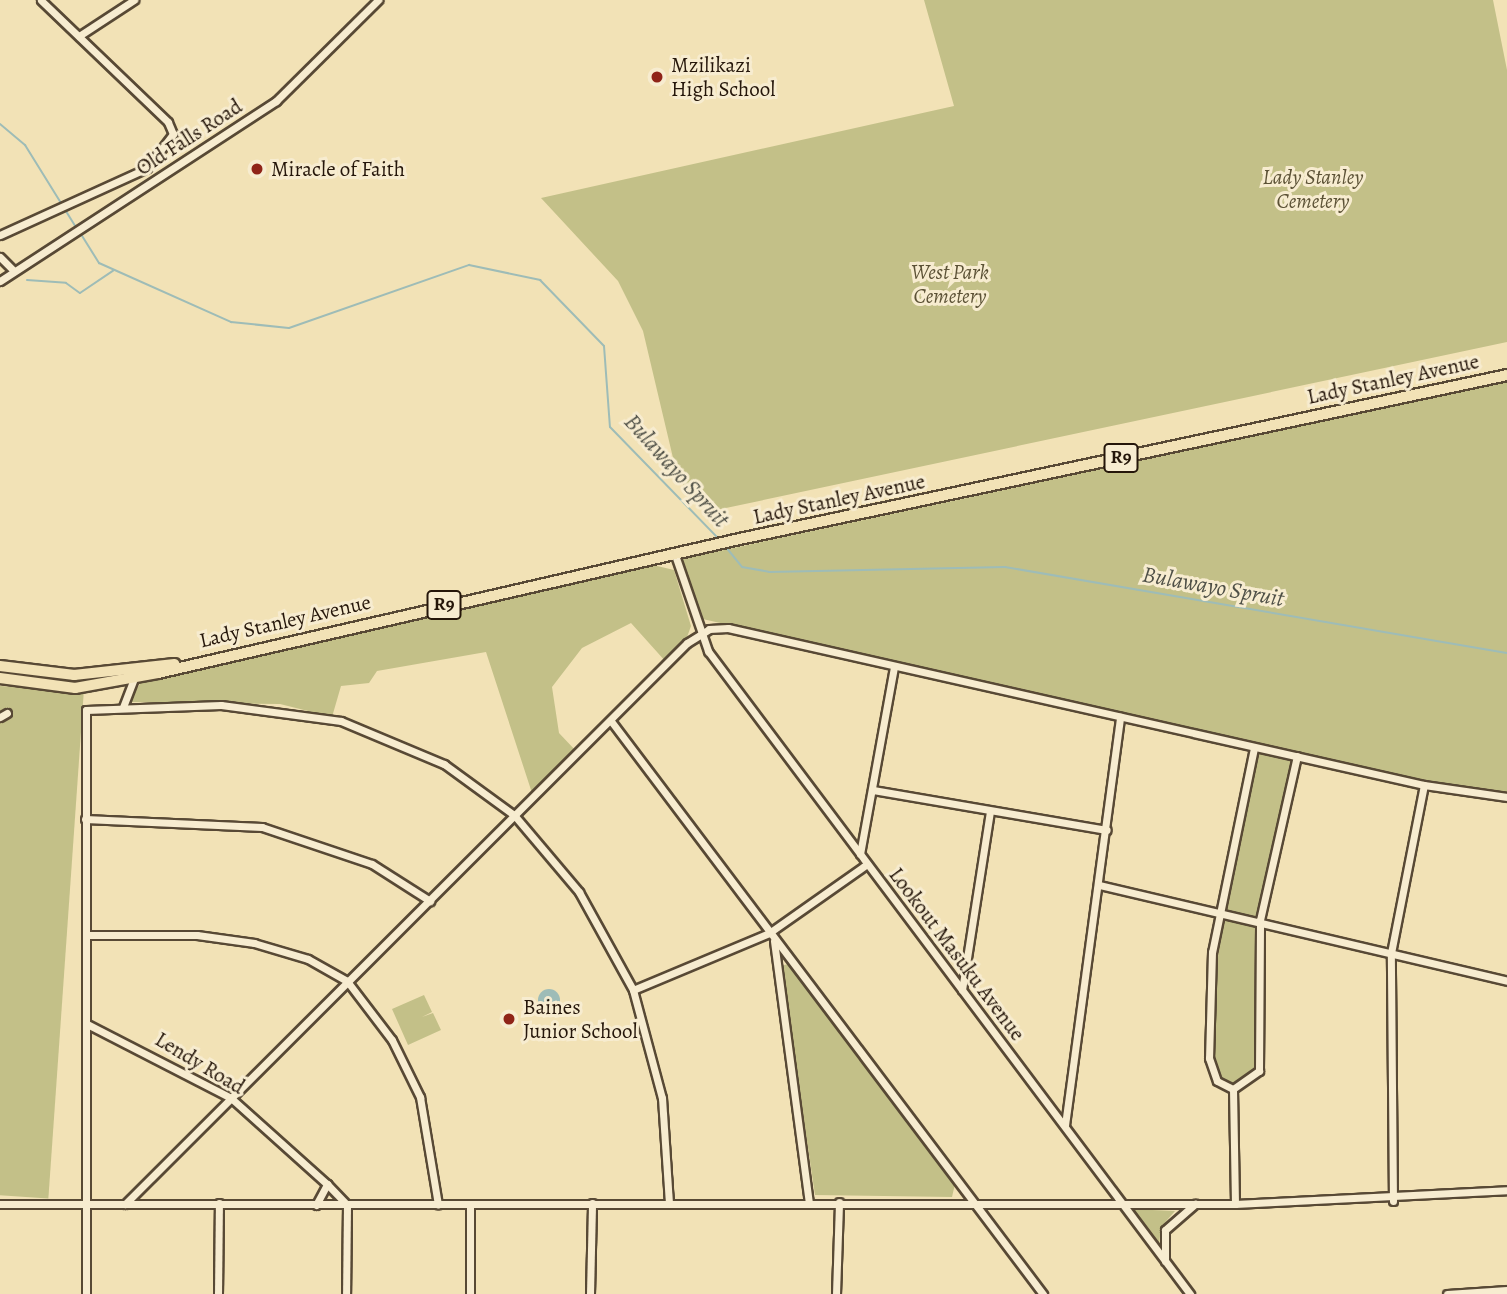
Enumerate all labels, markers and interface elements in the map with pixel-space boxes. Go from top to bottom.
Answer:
place label: Mzilikazi High School [671,52,775,102]
marker: Mzilikazi High School [649,69,665,85]
street label: Old Falls Road [131,93,247,181]
place label: Miracle of Faith [271,156,405,182]
marker: Miracle of Faith [249,161,265,177]
park label: Lady Stanley Cemetery [1263,164,1363,214]
park label: West Park Cemetery [911,259,989,309]
street label: Lady Stanley Avenue [1305,348,1481,410]
water label: Bulawayo Spruit [618,409,734,533]
road number: R9 [1104,442,1138,474]
street label: Lady Stanley Avenue [751,468,927,530]
water label: Bulawayo Spruit [1140,561,1286,613]
street label: Lady Stanley Avenue [197,589,373,653]
road number: R9 [426,590,462,620]
street label: Lookout Masuku Avenue [884,863,1030,1045]
place label: Baines Junior School [523,994,638,1044]
marker: Baines Junior School [501,1011,517,1027]
street label: Lendy Road [151,1026,249,1100]

